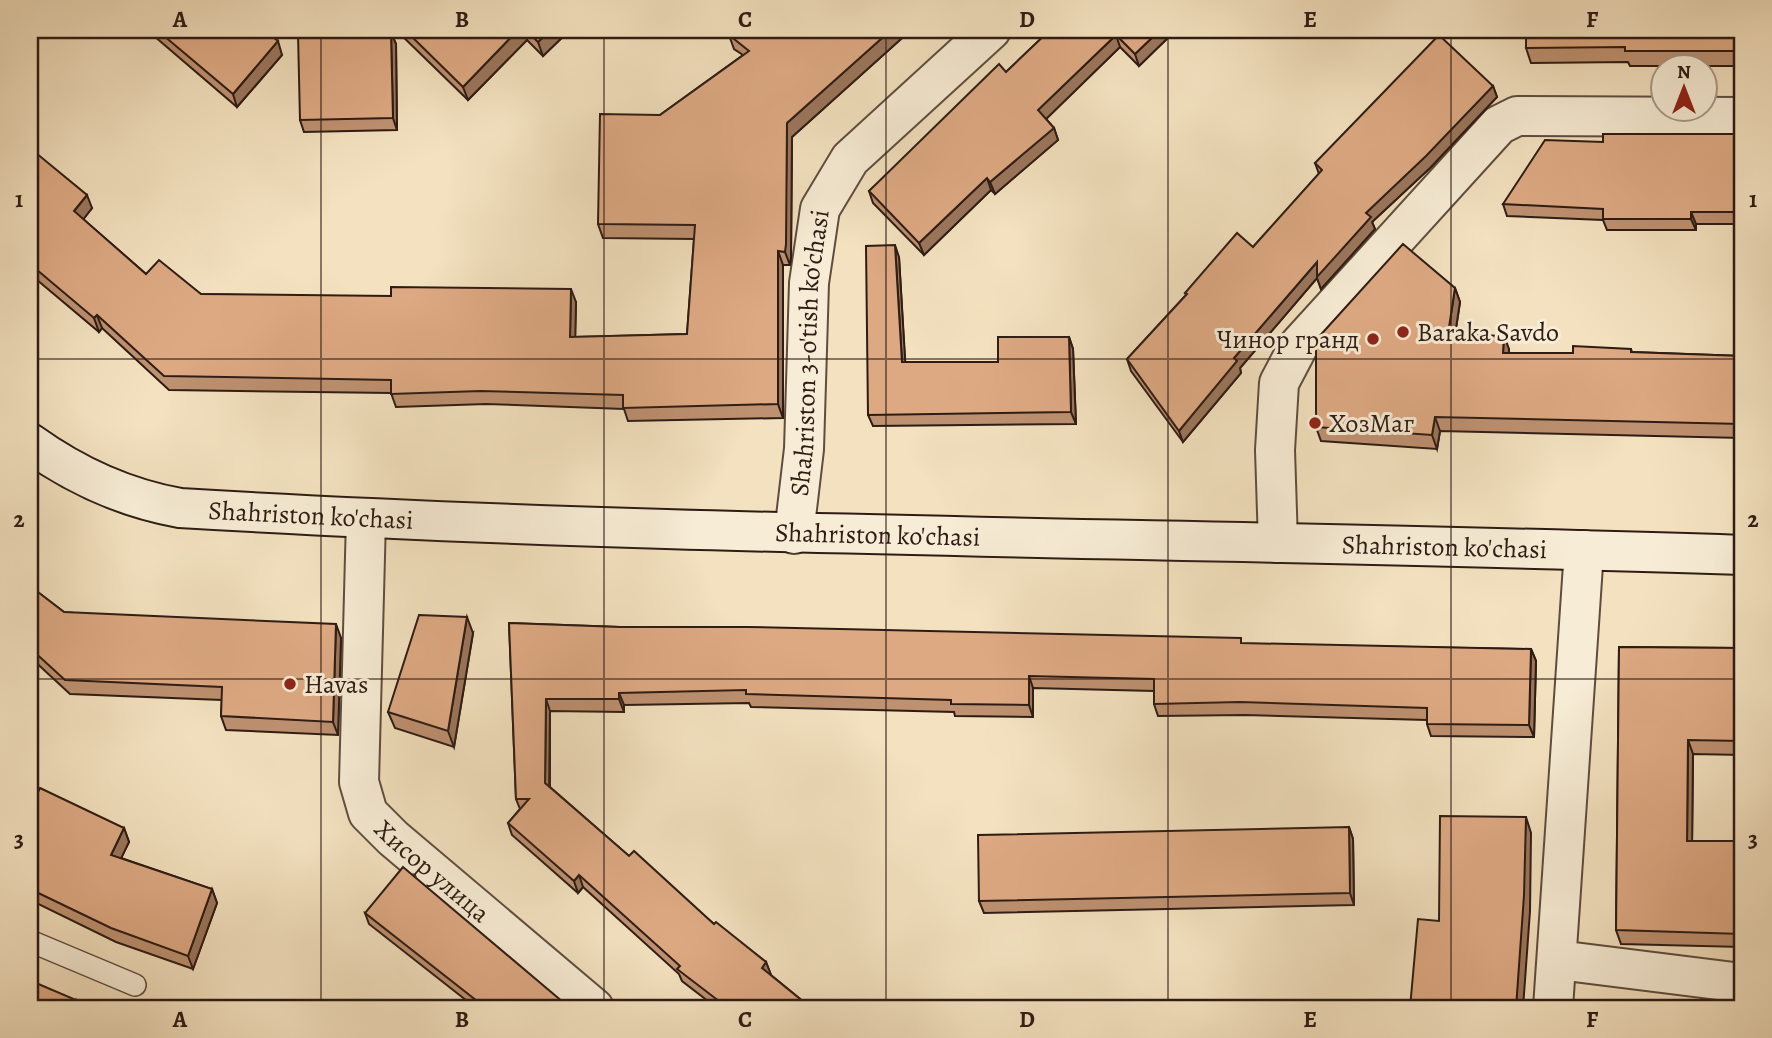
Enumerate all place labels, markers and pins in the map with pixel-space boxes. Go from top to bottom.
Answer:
place label: Baraka Savdo [1417,315,1559,350]
place label: Чинор гранд [1217,322,1359,357]
marker: Baraka Savdo [1395,324,1411,340]
marker: Чинор гранд [1365,331,1381,347]
place label: ХозМаг [1329,406,1414,441]
marker: ХозМаг [1307,415,1323,431]
place label: Havas [304,667,368,702]
marker: Havas [282,676,298,692]

